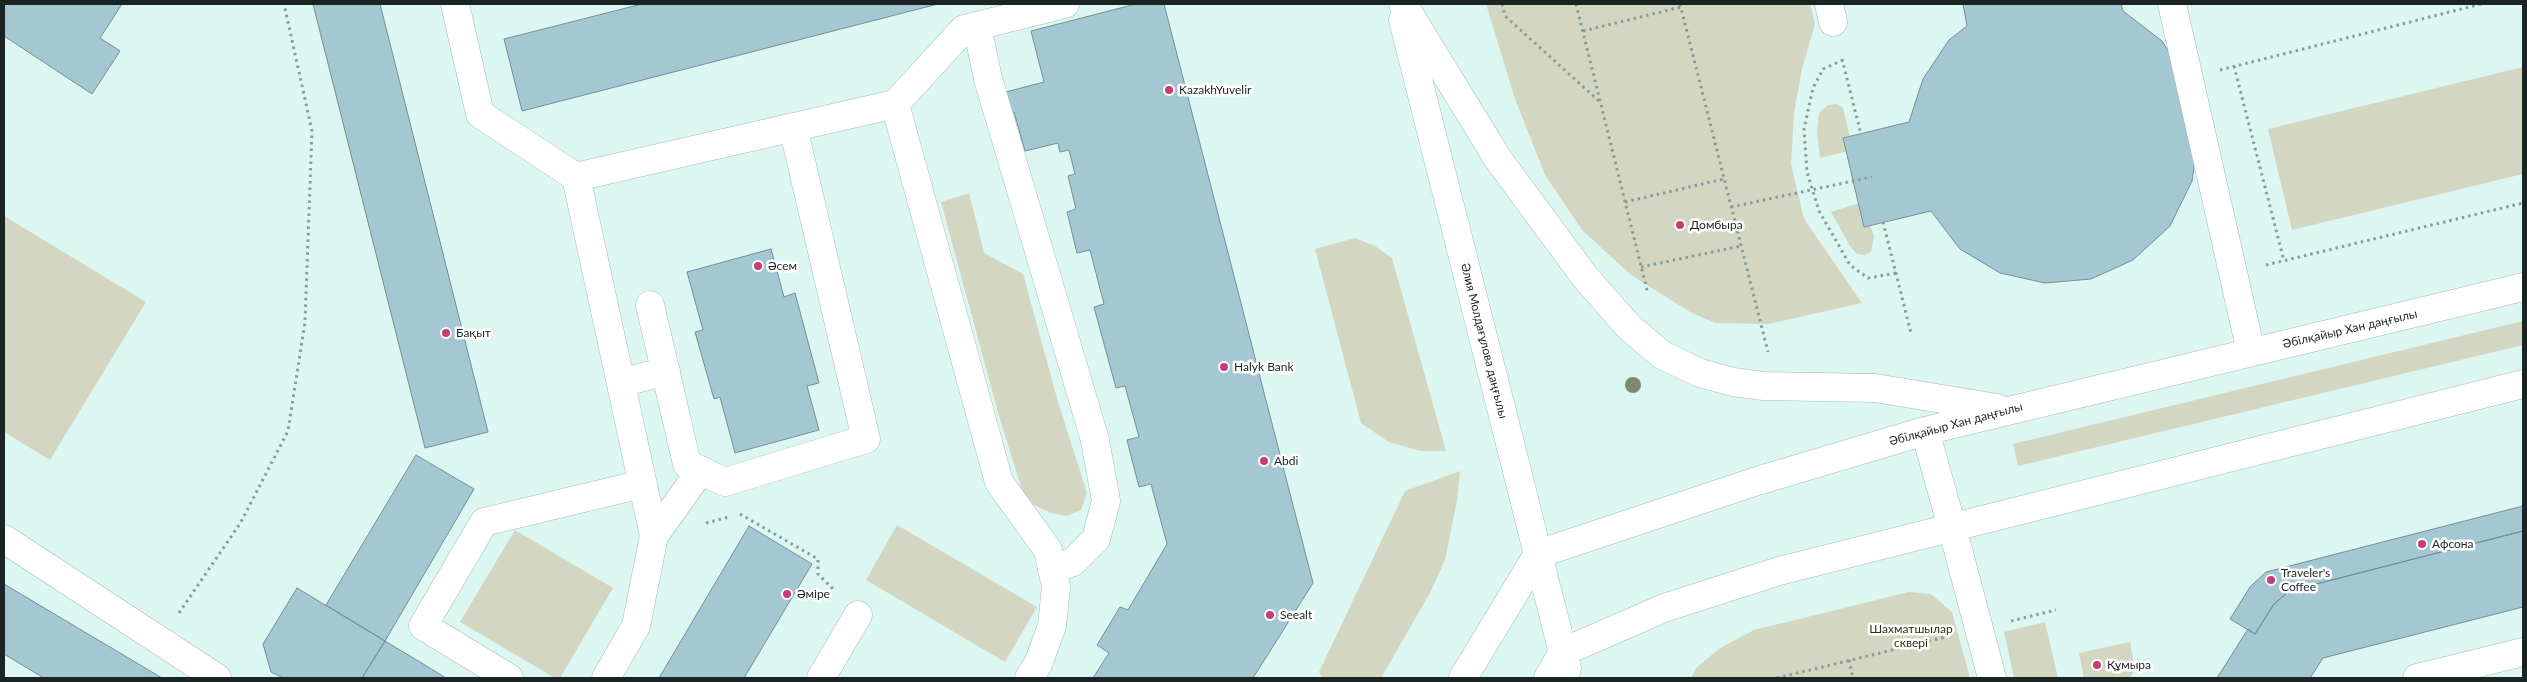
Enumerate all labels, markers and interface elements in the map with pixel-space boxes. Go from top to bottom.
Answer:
place label: KazakhYuvelir [1179,83,1251,97]
marker: KazakhYuvelir [1163,84,1175,96]
place label: Домбыра [1690,218,1743,232]
marker: Домбыра [1674,219,1686,231]
place label: Әсем [768,259,797,273]
marker: Әсем [752,260,764,272]
street label: Әлия Молдағұлова даңғылы [1458,262,1510,420]
street label: Әбілқайыр Хан даңғылы [2281,307,2419,351]
place label: Бақыт [456,326,491,340]
marker: Бақыт [440,327,452,339]
place label: Halyk Bank [1234,360,1294,374]
marker: Halyk Bank [1218,361,1230,373]
street label: Әбілқайыр Хан даңғылы [1888,399,2024,449]
place label: Abdi [1274,454,1298,468]
marker: Abdi [1258,455,1270,467]
place label: Афсона [2432,537,2474,551]
marker: Афсона [2416,538,2428,550]
place label: Traveler's Coffee [2281,566,2330,594]
marker: Traveler's Coffee [2265,574,2277,586]
place label: Әміре [797,587,830,601]
marker: Әміре [781,588,793,600]
place label: Seealt [1280,608,1312,622]
marker: Seealt [1264,609,1276,621]
park label: Шахматшылар сквері [1869,622,1953,650]
place label: Құмыра [2107,658,2151,672]
marker: Құмыра [2091,659,2103,671]

